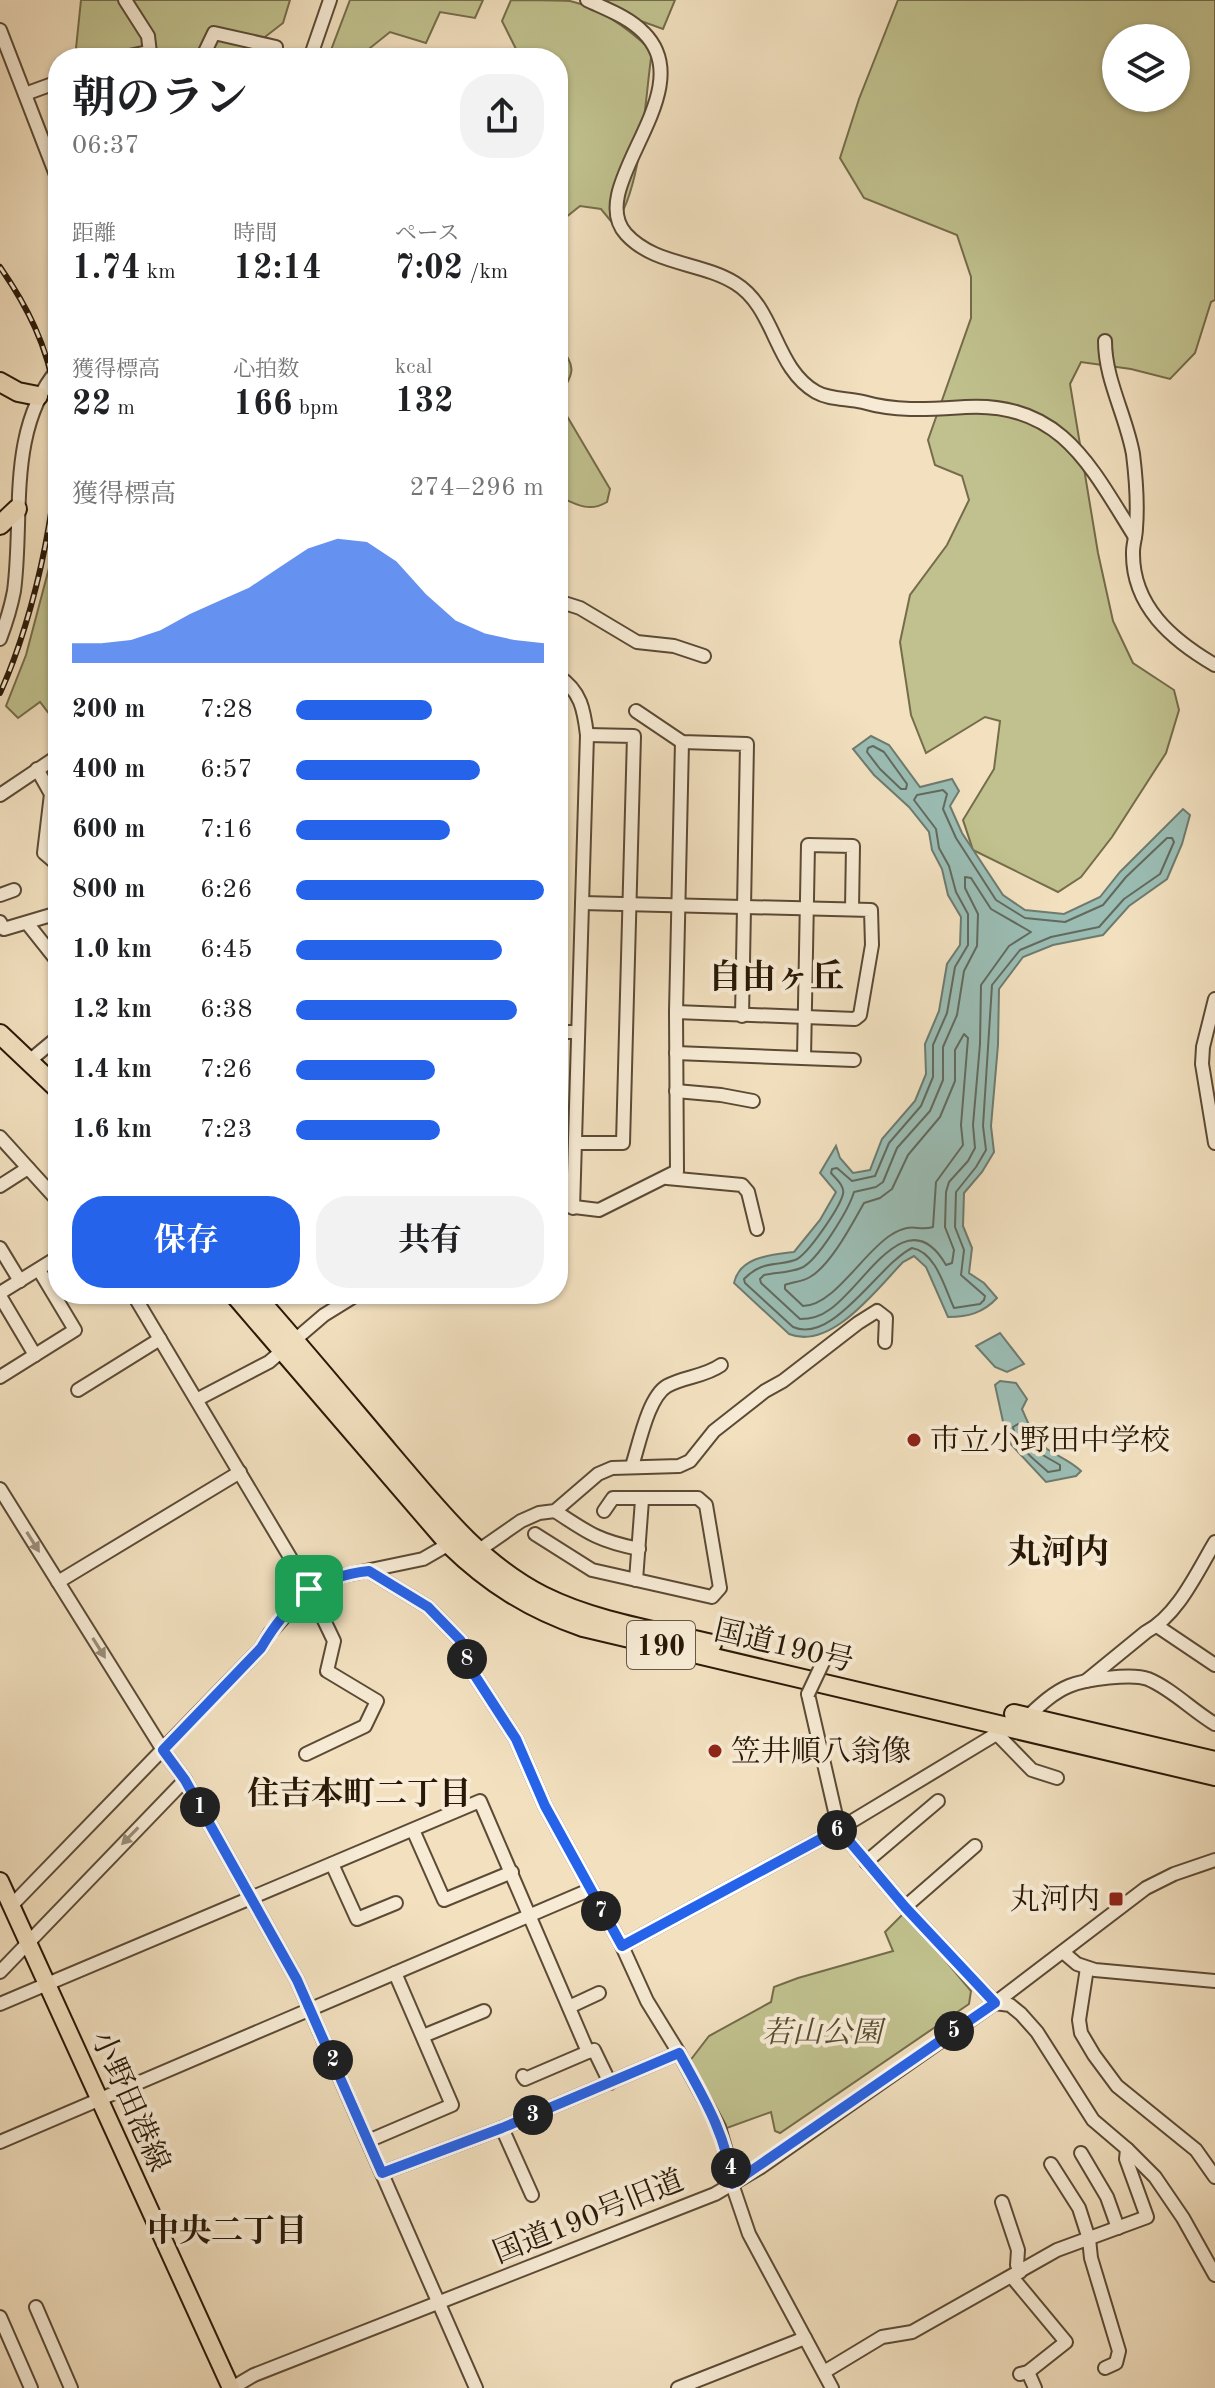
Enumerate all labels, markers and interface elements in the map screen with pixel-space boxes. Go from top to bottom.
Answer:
map controls [1102,24,1190,112]
button: layers [1102,24,1190,112]
button: share [460,74,544,158]
text: 朝のラン [72,78,248,122]
text: 06:37 [72,133,140,159]
text: 距離 [72,223,116,245]
text: 時間 [233,223,277,245]
text: ペース [395,223,460,245]
text: 1.74 [72,252,141,286]
text: 12:14 [233,252,322,286]
text: 7:02 [395,252,463,286]
text: km [141,261,176,283]
text: /km [463,261,508,283]
text: kcal [395,356,433,378]
text: 獲得標高 [72,359,160,381]
text: 心拍数 [233,359,299,381]
text: 132 [395,385,454,419]
text: 22 [72,388,111,422]
text: 166 [233,388,293,422]
text: m [111,397,135,419]
text: bpm [293,397,339,419]
text: 274–296 m [409,475,544,501]
text: 獲得標高 [72,482,176,508]
text: 200 m [72,697,145,723]
text: 7:28 [200,697,253,723]
text: 400 m [72,757,145,783]
text: 6:57 [200,757,253,783]
text: 600 m [72,817,145,843]
text: 7:16 [200,817,253,843]
text: 800 m [72,877,145,903]
text: 6:26 [200,877,253,903]
text: 1.0 km [72,937,152,963]
text: 6:45 [200,937,253,963]
district label: 自由ヶ丘 [708,959,844,996]
text: 1.2 km [72,997,152,1023]
text: 6:38 [200,997,253,1023]
text: 1.4 km [72,1057,152,1083]
text: 7:26 [200,1057,253,1083]
text: 1.6 km [72,1117,152,1143]
text: 7:23 [200,1117,253,1143]
button: 保存 [72,1196,300,1288]
button: 共有 [316,1196,544,1288]
place label: 市立小野田中学校 [930,1424,1170,1457]
marker: 市立小野田中学校 [905,1431,923,1449]
one-way arrow [26,1531,40,1553]
district label: 丸河内 [1007,1534,1109,1571]
pin [275,1555,343,1623]
icon: arrive [287,1567,331,1611]
street label: 国道190号 [711,1613,857,1678]
road number: 190 [627,1621,695,1669]
one-way arrow [92,1637,106,1659]
pin: 8 [447,1639,487,1679]
text: 8 [461,1648,473,1670]
place label: 笠井順八翁像 [731,1735,911,1768]
marker: 笠井順八翁像 [706,1742,724,1760]
district label: 住吉本町二丁目 [247,1776,471,1812]
pin: 1 [180,1787,220,1827]
text: 1 [194,1796,206,1818]
pin: 6 [817,1810,857,1850]
text: 6 [831,1819,843,1841]
one-way arrow [122,1826,140,1845]
place label: 丸河内 [1010,1883,1100,1916]
marker: 丸河内 [1107,1890,1125,1908]
pin: 7 [581,1891,621,1931]
text: 7 [595,1900,607,1922]
pin: 5 [934,2011,974,2051]
park label: 若山公園 [762,2016,887,2049]
text: 5 [948,2020,960,2042]
street label: 小野田港線 [85,2026,176,2176]
pin: 2 [313,2040,353,2080]
text: 2 [327,2049,339,2071]
pin: 3 [513,2095,553,2135]
text: 3 [527,2104,539,2126]
pin: 4 [711,2148,751,2188]
text: 4 [725,2157,737,2179]
street label: 国道190号旧道 [488,2163,688,2270]
district label: 中央二丁目 [147,2213,307,2249]

